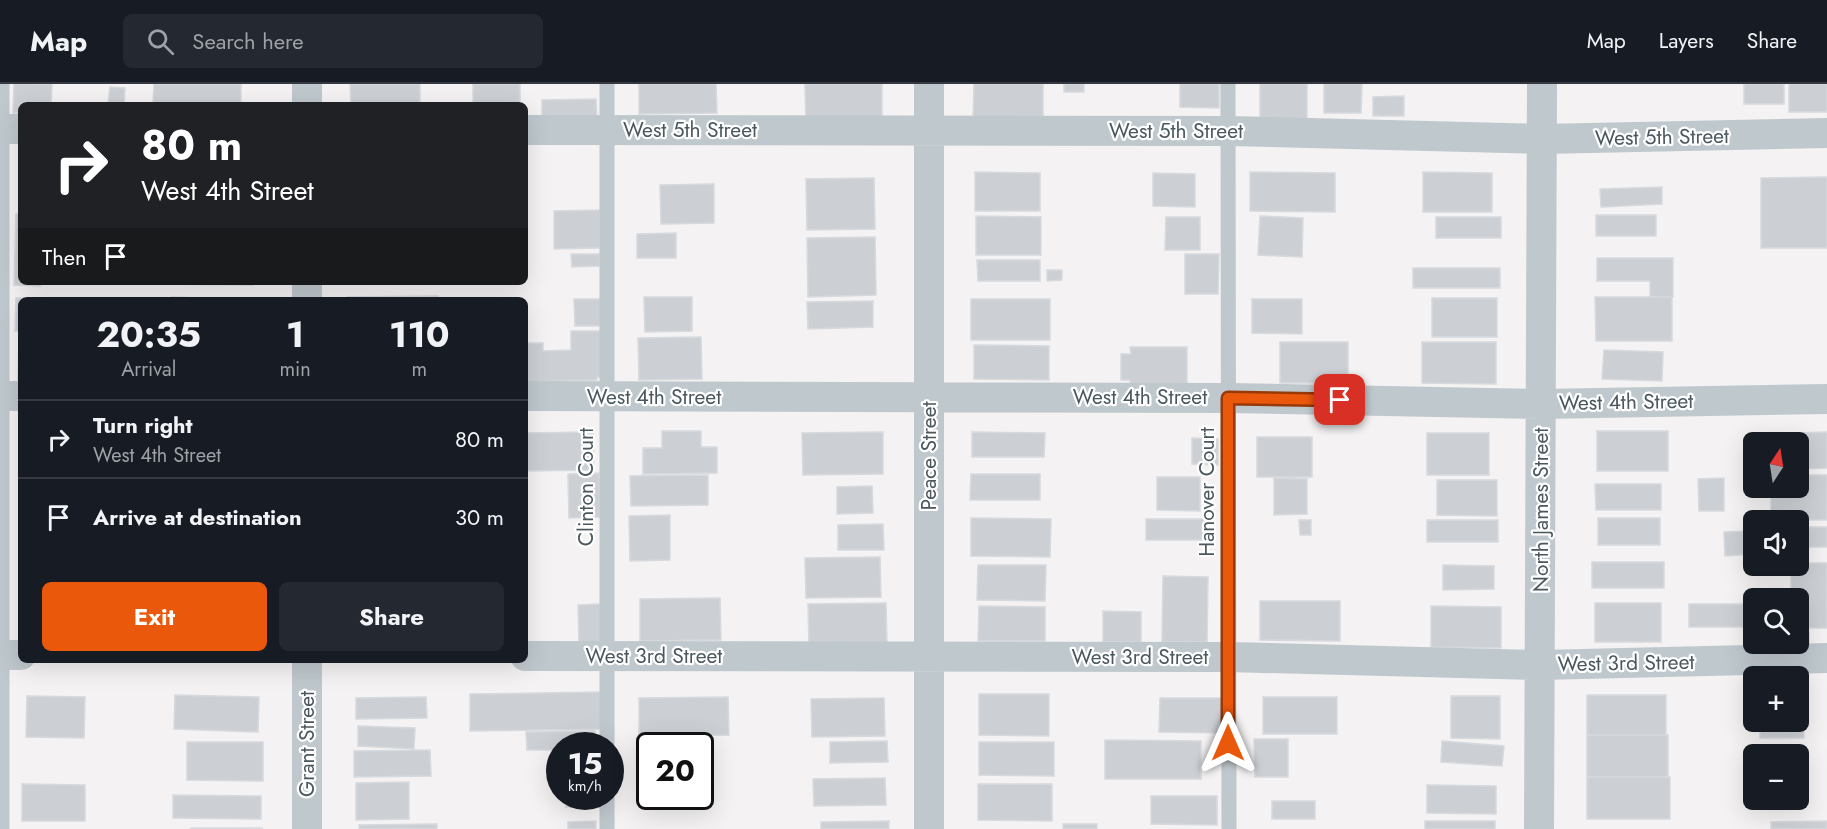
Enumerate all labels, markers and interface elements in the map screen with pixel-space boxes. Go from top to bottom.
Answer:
search box [123,14,543,68]
text: Map [30,21,87,62]
icon: search [144,25,177,58]
text: Search here [192,25,304,57]
text: Map [1587,26,1626,56]
text: Layers [1659,26,1714,56]
text: Share [1747,26,1797,56]
text: 80 m [141,115,242,176]
street label: West 5th Street [623,115,757,145]
street label: West 5th Street [1109,116,1243,146]
street label: West 5th Street [1595,121,1729,153]
icon: right [42,126,120,204]
text: West 4th Street [141,171,314,210]
icon: arrive [99,240,132,273]
text: Then [42,241,87,273]
text: 20:35 [96,308,201,360]
text: 1 [286,308,304,360]
text: 110 [389,308,450,360]
text: Arrival [121,355,176,384]
text: min [279,355,311,384]
text: m [412,355,427,384]
pin [1314,374,1365,425]
street label: West 4th Street [587,382,721,412]
street label: West 4th Street [1073,382,1207,412]
icon: arrive [1323,383,1356,416]
street label: West 4th Street [1559,386,1693,418]
street label: Peace Street [914,401,944,511]
text: Turn right [93,409,193,441]
icon: right [42,423,75,456]
text: 80 m [455,423,504,455]
street label: Hanover Court [1192,427,1222,557]
street label: Clinton Court [571,428,601,546]
street label: North James Street [1526,428,1556,592]
north arrow [1743,432,1809,498]
map controls [1743,432,1809,810]
text: West 4th Street [93,441,221,470]
icon: arrive [42,501,75,534]
text: Arrive at destination [93,501,302,533]
text: 30 m [455,501,504,533]
button: sound [1743,510,1809,576]
button: Exit [42,582,267,651]
button: Share [279,582,504,651]
button: search [1743,588,1809,654]
street label: West 3rd Street [586,641,722,671]
street label: West 3rd Street [1072,642,1208,672]
street label: West 3rd Street [1557,647,1695,679]
button: + [1743,666,1809,732]
street label: Grant Street [292,691,322,797]
position arrow [1196,711,1260,775]
speed limit sign: 20 [636,732,714,810]
text: 15 [568,742,602,785]
button: − [1743,744,1809,810]
text: km/h [568,775,602,797]

